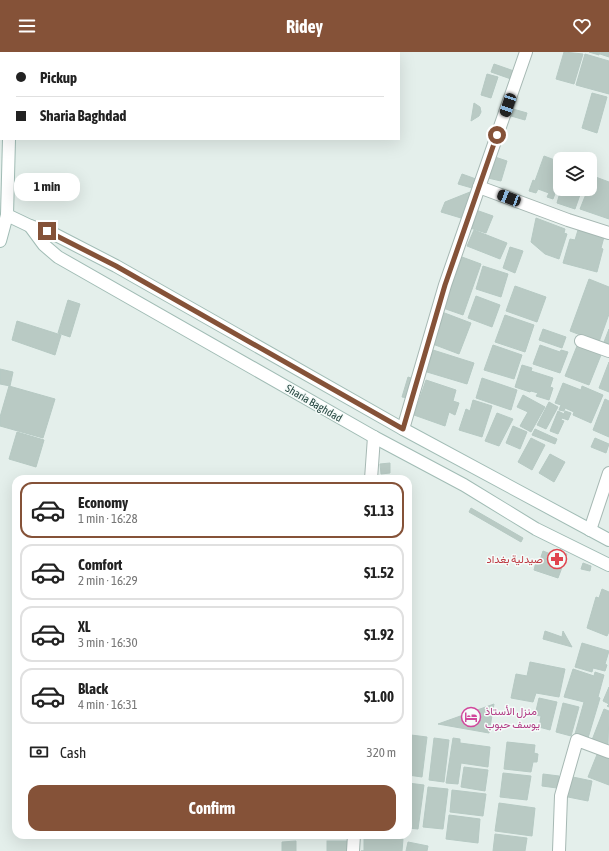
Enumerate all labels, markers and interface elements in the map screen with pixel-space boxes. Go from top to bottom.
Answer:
icon: menu [16,15,38,37]
icon: heart [571,15,593,37]
text: Ridey [286,16,323,37]
text: Pickup [40,69,77,86]
car [498,92,518,118]
text: Sharia Baghdad [40,107,126,124]
route start [488,126,506,144]
map controls [553,152,597,196]
button: layers [553,152,597,196]
callout: 1 min [14,173,80,201]
text: 1 min [34,179,60,194]
car [496,188,522,208]
route end [38,222,56,240]
street label: Sharia Baghdad [284,382,344,424]
icon: car [30,492,66,528]
text: Economy [78,494,128,511]
text: $1.13 [364,502,394,519]
text: 1 min · 16:28 [78,511,138,526]
pharmacy icon: صيدلية بغداد [546,548,568,570]
place label: صيدلية بغداد [486,553,543,566]
icon: car [30,554,66,590]
text: Comfort [78,556,122,573]
text: $1.52 [364,564,394,581]
text: 2 min · 16:29 [78,573,138,588]
icon: car [30,616,66,652]
text: XL [78,618,91,635]
text: $1.92 [364,626,394,643]
text: 3 min · 16:30 [78,635,138,650]
icon: car [30,678,66,714]
text: Black [78,680,108,697]
text: $1.00 [364,688,394,705]
text: 4 min · 16:31 [78,697,138,712]
place label: منزل الأستاذ يوسف حبوب [485,705,540,731]
hotel icon: منزل الأستاذ يوسف حبوب [460,706,482,728]
icon: cash [28,741,50,763]
text: Cash [60,744,86,761]
text: 320 m [367,745,396,760]
button: Confirm [28,785,396,831]

